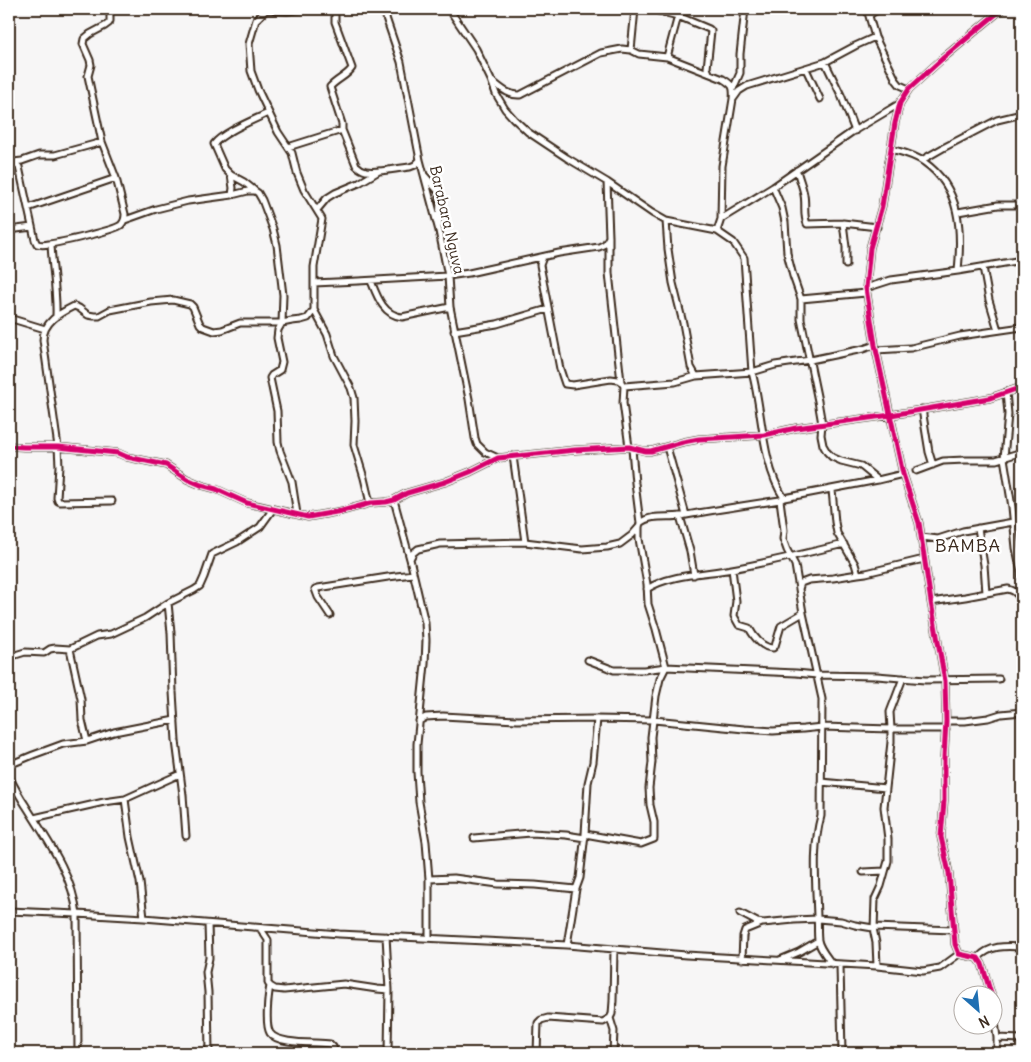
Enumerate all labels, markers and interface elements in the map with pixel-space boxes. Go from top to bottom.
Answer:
street label: Barabara Nguva [426,164,469,277]
district label: BAMBA [935,534,1001,557]
north arrow [954,984,1004,1034]
text: N [976,1011,992,1032]

